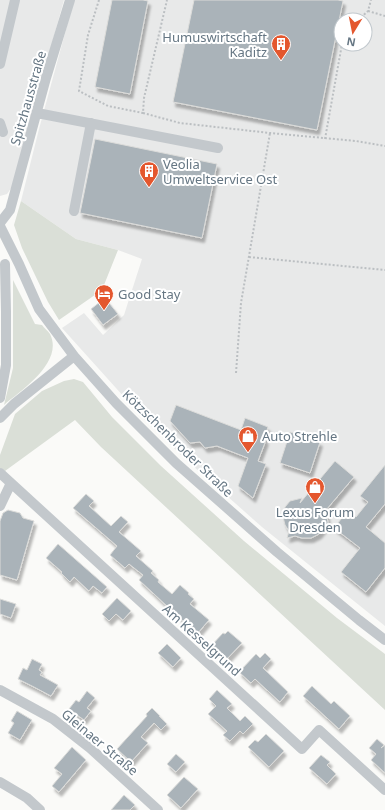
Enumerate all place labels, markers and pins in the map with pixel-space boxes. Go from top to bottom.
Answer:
place label: Humuswirtschaft Kaditz [162,28,267,61]
building icon: Humuswirtschaft Kaditz [270,33,292,61]
place label: Veolia Umweltservice Ost [163,155,277,188]
building icon: Veolia Umweltservice Ost [138,160,160,188]
hotel icon: Good Stay [93,283,115,311]
place label: Good Stay [118,285,181,303]
shop icon: Auto Strehle [237,425,259,453]
place label: Auto Strehle [262,427,337,445]
shop icon: Lexus Forum Dresden [304,476,326,504]
place label: Lexus Forum Dresden [276,503,354,536]

